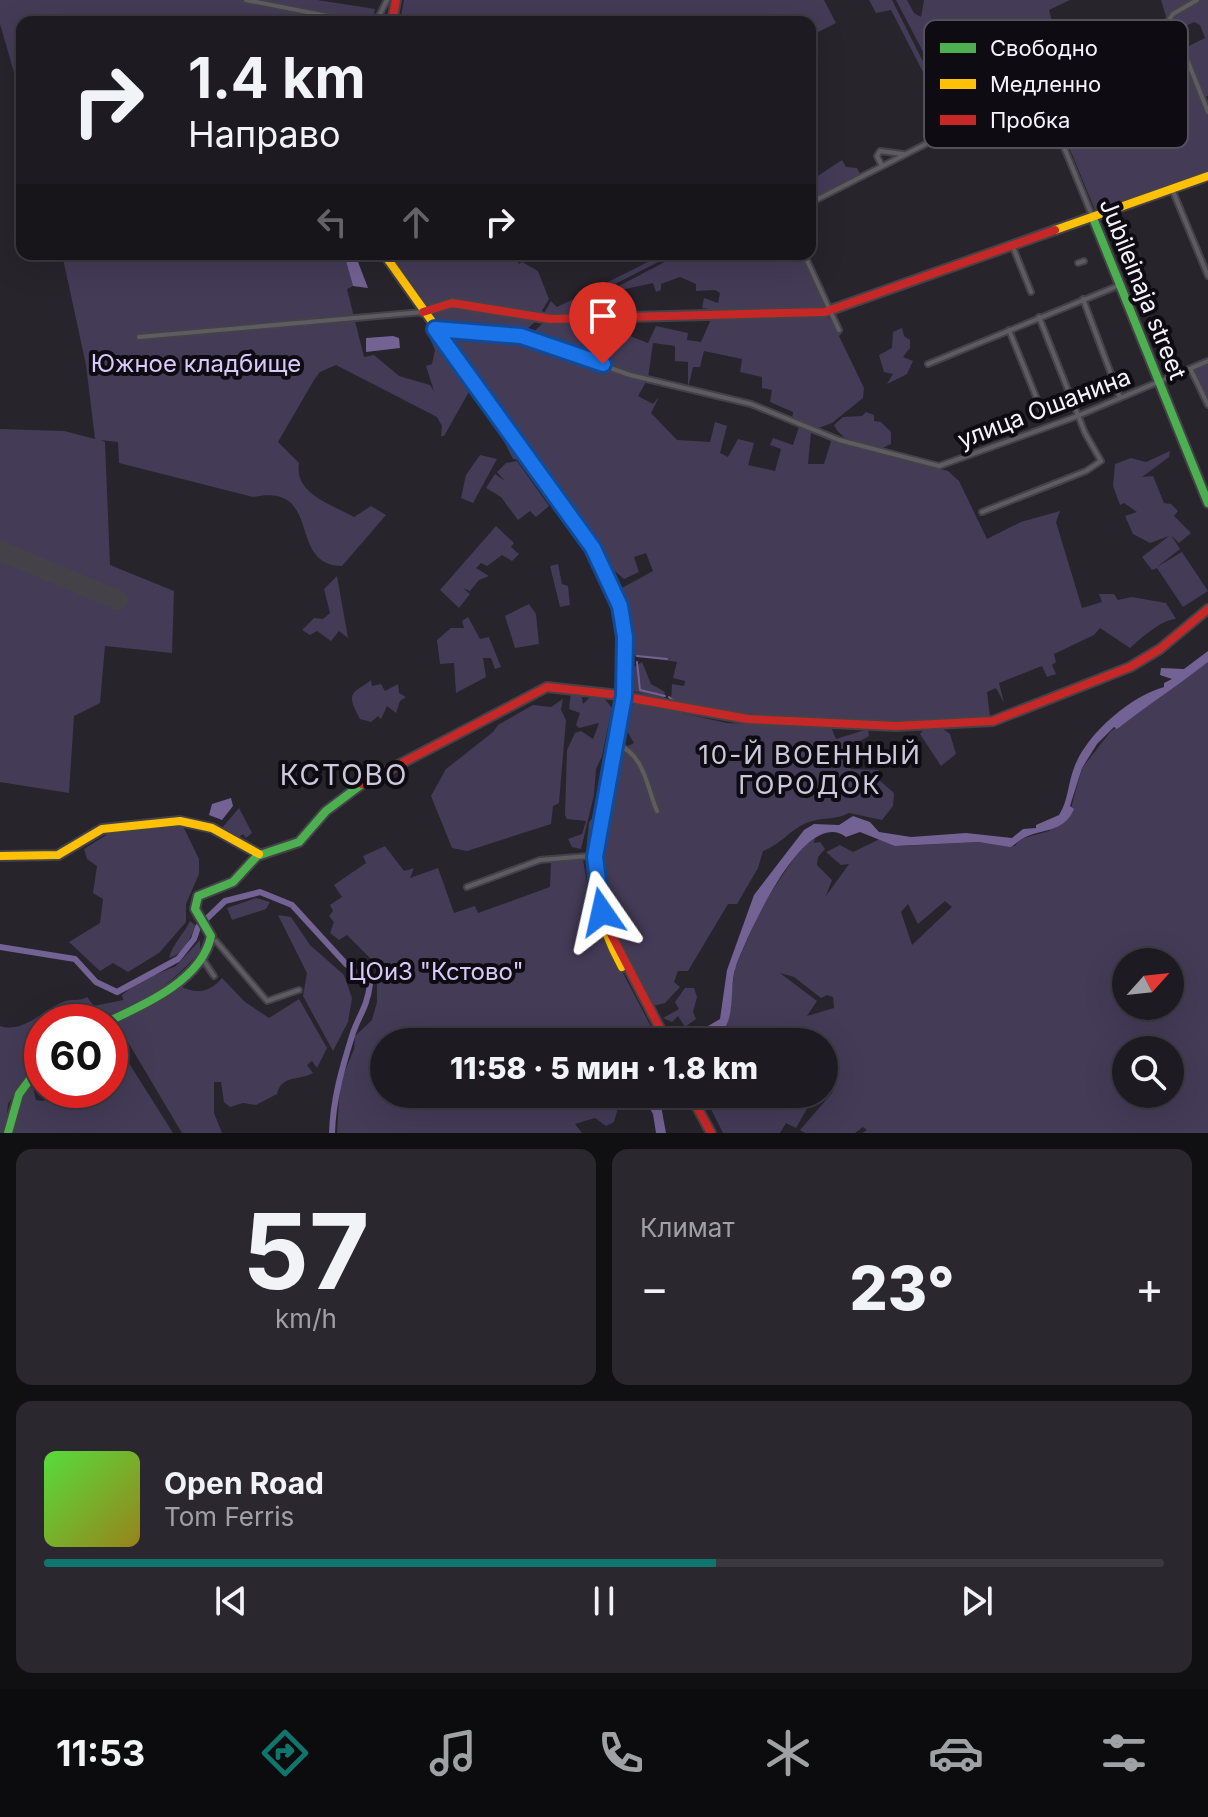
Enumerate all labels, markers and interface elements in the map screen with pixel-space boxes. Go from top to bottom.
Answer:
legend [924,20,1188,148]
text: Свободно [990,35,1098,61]
text: 1.4 km [188,44,366,112]
icon: right [56,48,160,152]
text: Медленно [990,71,1101,97]
text: Пробка [990,107,1070,133]
text: Направо [188,112,341,156]
street label: Jubileinaja street [1093,194,1193,384]
icon: left [310,200,354,244]
icon: ahead [394,200,438,244]
icon: right [478,200,522,244]
pin [569,282,637,364]
icon: arrive [581,294,625,338]
park label: Южное кладбище [91,349,301,378]
street label: улица Ошанина [954,362,1134,454]
district label: 10-Й ВОЕННЫЙ ГОРОДОК [698,739,922,800]
district label: КСТОВО [280,758,408,792]
position arrow [560,870,644,954]
north arrow [1112,948,1184,1020]
map controls [1112,948,1184,1108]
park label: ЦОиЗ "Кстово" [348,957,524,986]
speed limit sign: 60 [24,1004,128,1108]
button: search [1112,1036,1184,1108]
text: 11:58 · 5 мин · 1.8 km [450,1050,758,1086]
text: 57 [243,1188,369,1314]
text: Климат [640,1212,735,1243]
text: 23° [849,1252,955,1324]
text: − [640,1261,669,1315]
text: + [1135,1261,1164,1315]
text: km/h [275,1303,337,1334]
text: Open Road [164,1465,324,1501]
text: Tom Ferris [164,1501,294,1532]
icon: previous [209,1579,253,1623]
icon: pause [582,1579,626,1623]
icon: next [955,1579,999,1623]
icon: directions [257,1725,313,1781]
icon: music [425,1725,481,1781]
icon: phone [593,1725,649,1781]
icon: climate [760,1725,816,1781]
icon: car [928,1725,984,1781]
icon: filters [1096,1725,1152,1781]
text: 11:53 [56,1731,145,1775]

